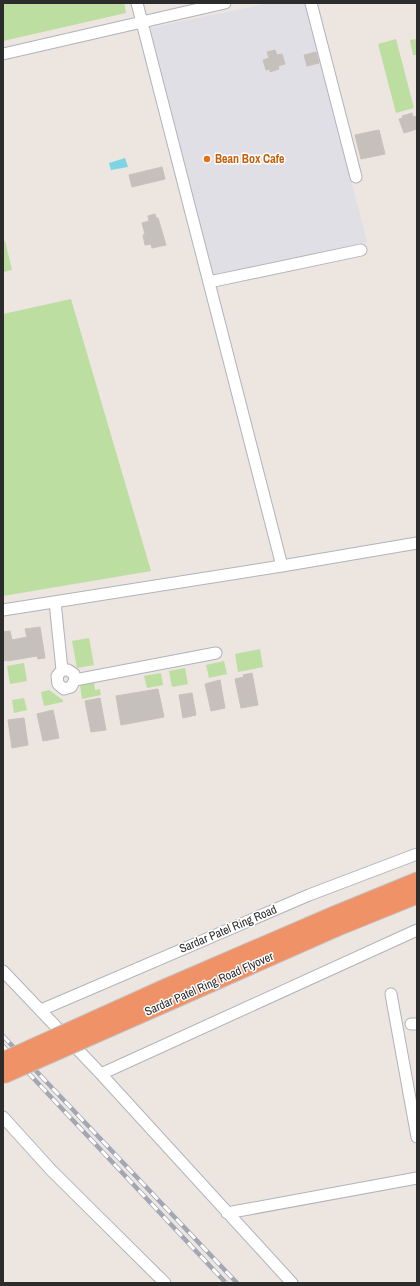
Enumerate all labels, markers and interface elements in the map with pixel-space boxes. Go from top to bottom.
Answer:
place label: Bean Box Cafe [215,151,285,167]
marker: Bean Box Cafe [202,154,212,164]
street label: Sardar Patel Ring Road [177,901,279,957]
street label: Sardar Patel Ring Road Flyover [142,948,277,1020]

